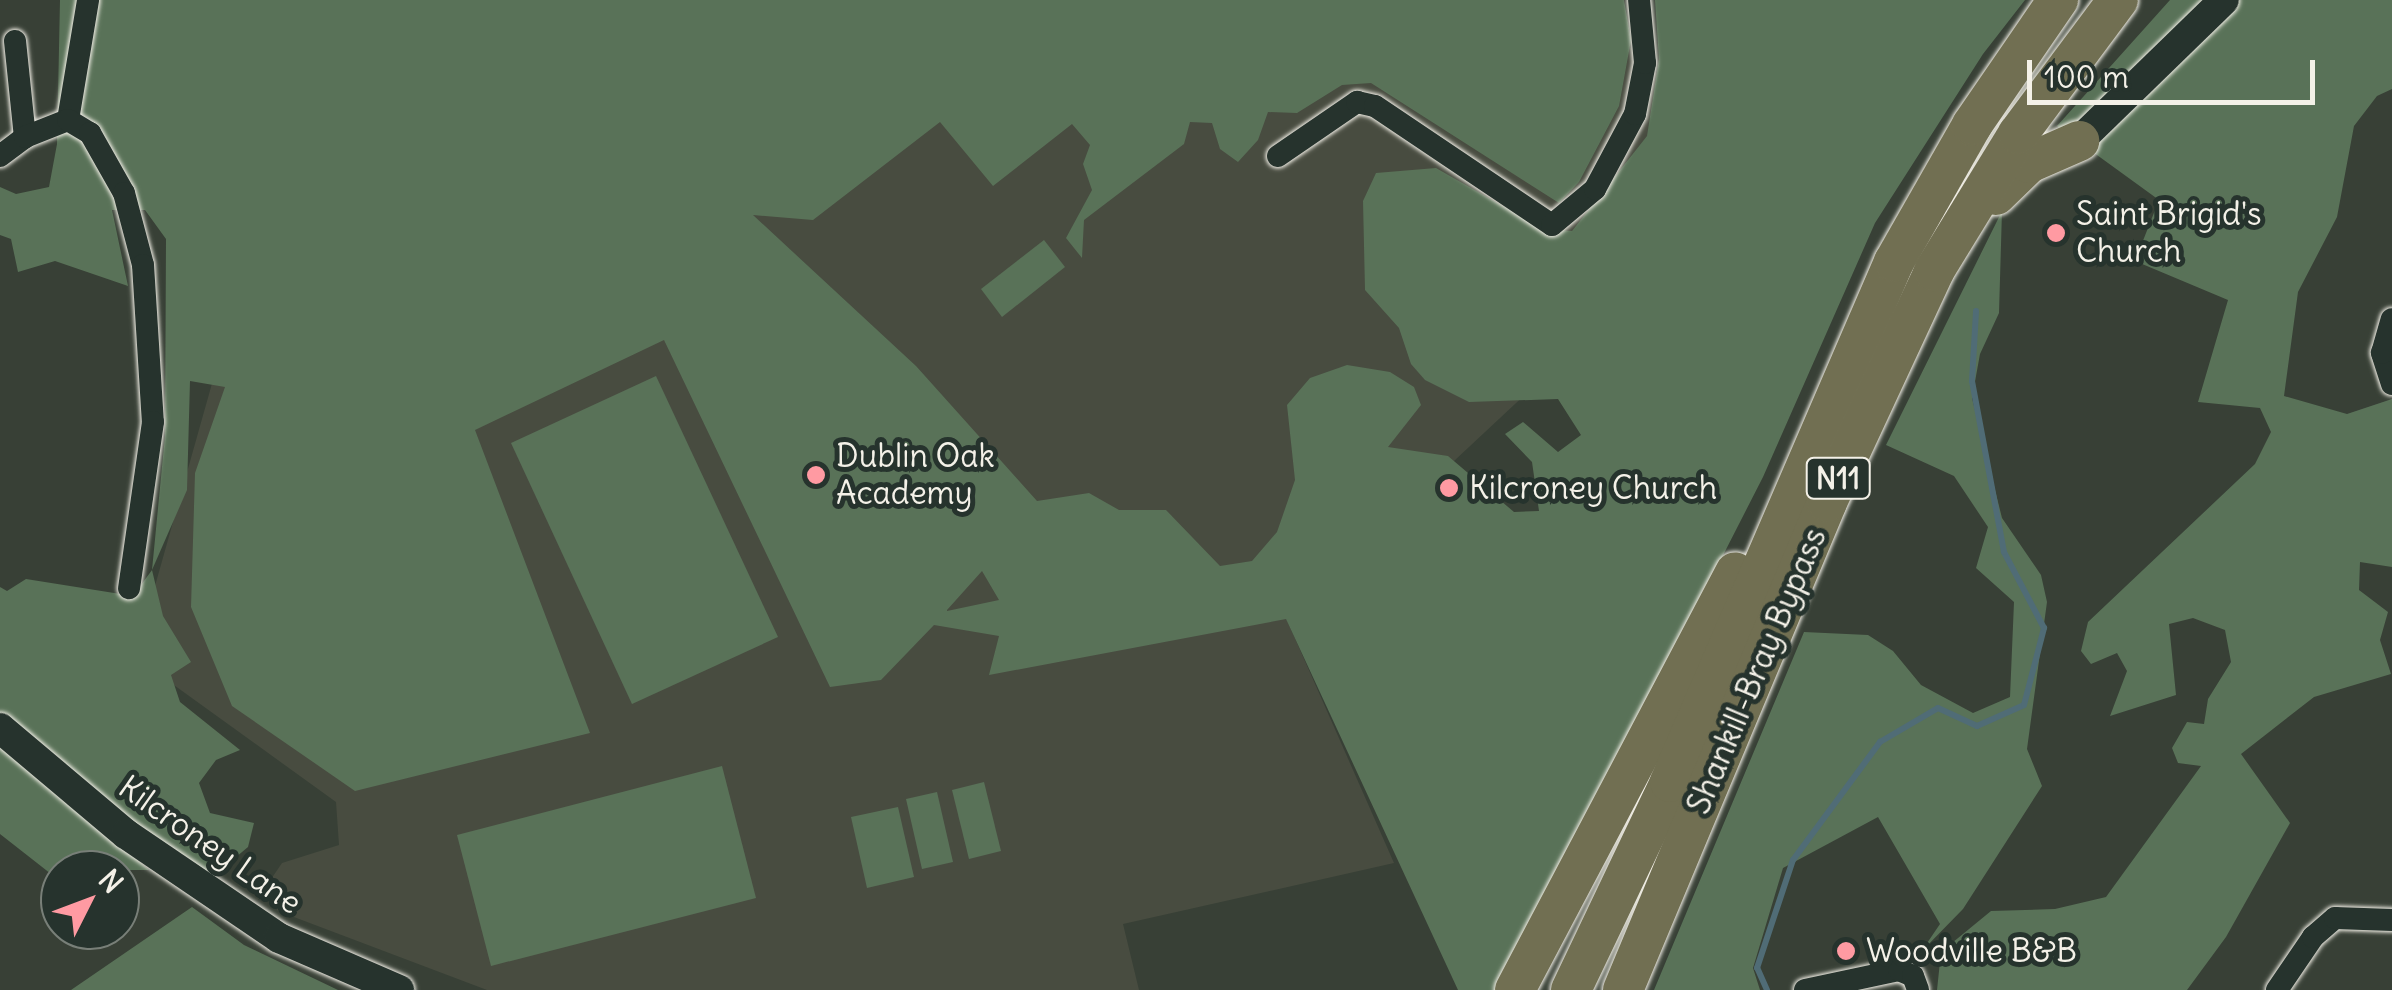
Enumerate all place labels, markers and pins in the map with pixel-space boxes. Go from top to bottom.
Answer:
place label: Saint Brigid's Church [2076,196,2262,271]
marker: Saint Brigid's Church [2045,222,2067,244]
place label: Dublin Oak Academy [836,438,995,513]
marker: Dublin Oak Academy [805,464,827,486]
place label: Kilcroney Church [1469,469,1717,507]
marker: Kilcroney Church [1438,477,1460,499]
place label: Woodville B&B [1866,932,2077,970]
marker: Woodville B&B [1835,940,1857,962]

